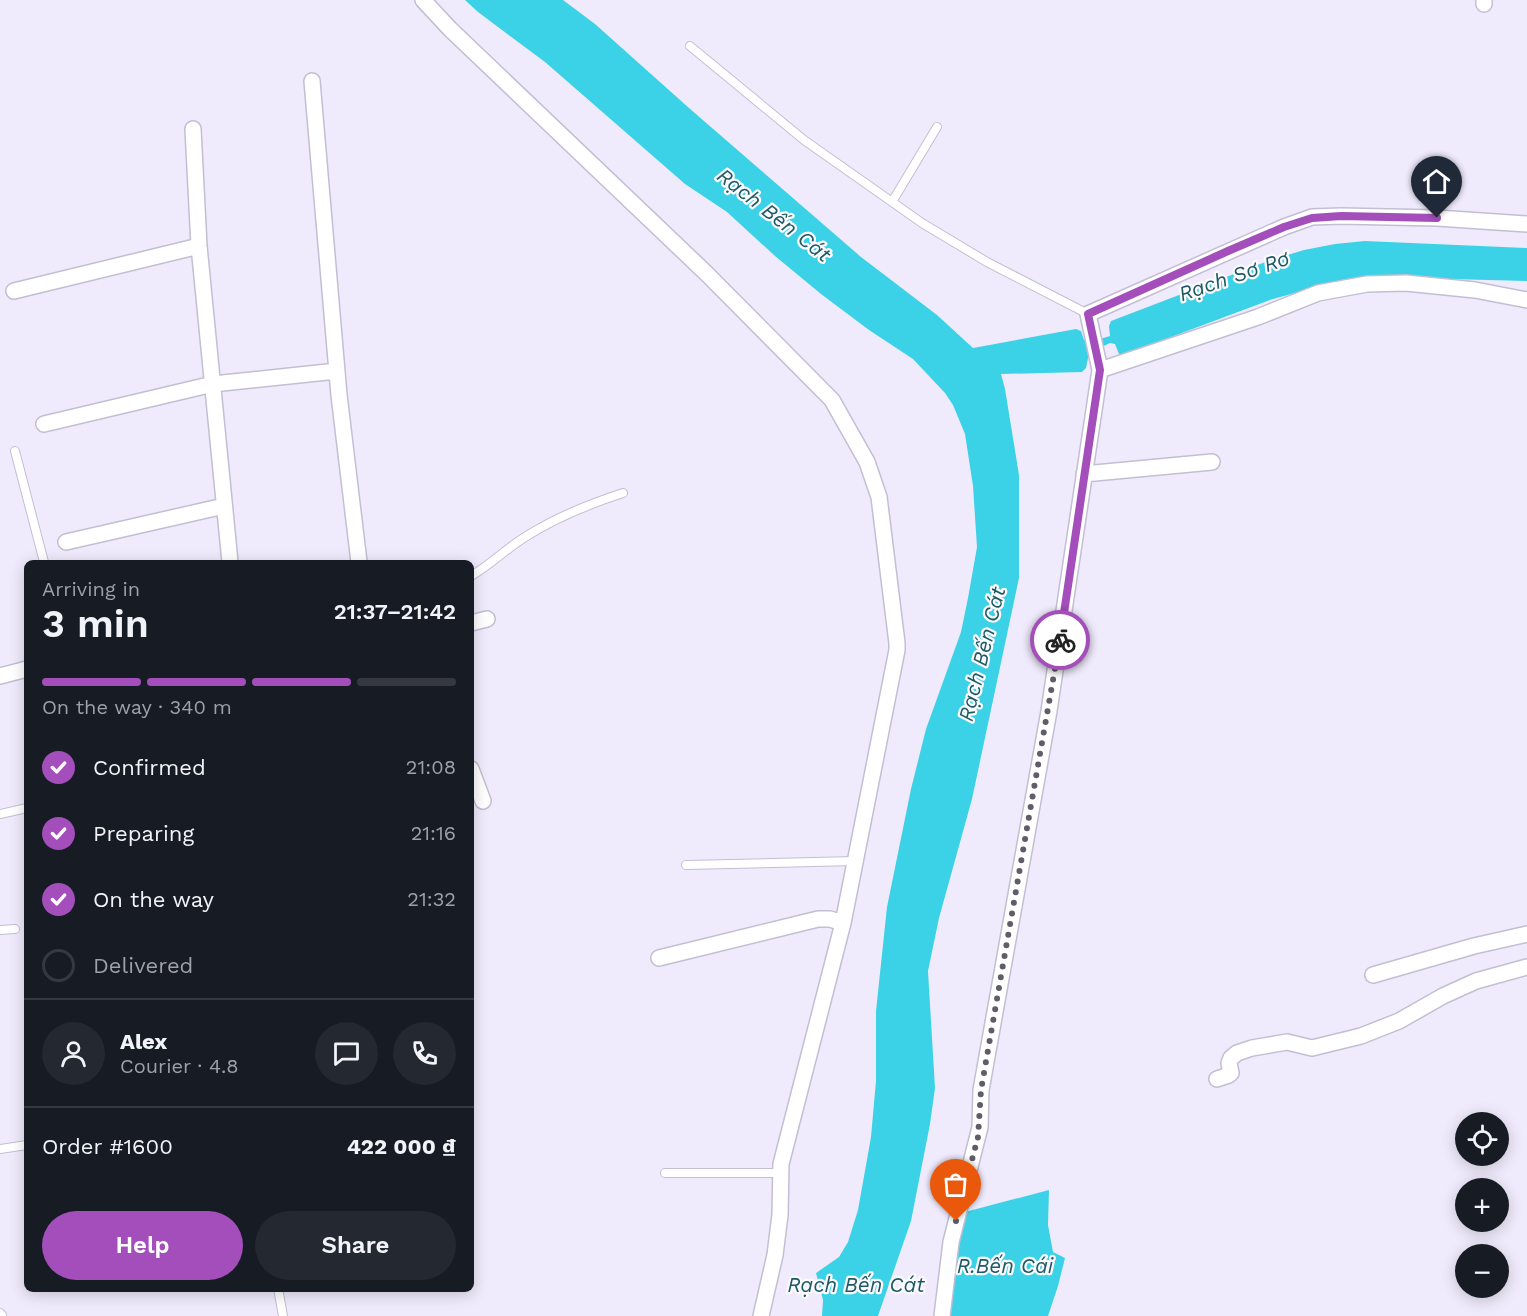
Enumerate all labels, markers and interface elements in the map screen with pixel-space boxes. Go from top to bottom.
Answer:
pin [1411,156,1462,218]
water label: Rạch Bến Cát [712,162,837,267]
icon: home [1420,165,1453,198]
water label: Rạch Sơ Rơ [1175,245,1293,306]
text: Arriving in [42,577,140,601]
water label: Rạch Bến Cát [953,584,1010,724]
text: 21:37–21:42 [334,599,456,624]
text: 3 min [42,601,149,646]
courier [1030,610,1090,670]
icon: bike [1044,624,1077,657]
text: On the way · 340 m [42,695,232,719]
icon: check [42,751,75,784]
text: Confirmed [93,755,206,780]
text: 21:08 [406,755,456,779]
icon: check [42,817,75,850]
text: Preparing [93,821,194,846]
text: 21:16 [411,821,456,845]
icon: check [42,883,75,916]
text: On the way [93,887,214,912]
text: 21:32 [407,887,456,911]
text: Delivered [93,953,193,978]
button: person [42,1022,105,1085]
button: chat [315,1022,378,1085]
button: phone [393,1022,456,1085]
text: Alex [120,1029,167,1054]
text: Courier · 4.8 [120,1054,239,1078]
map controls [1455,1112,1509,1298]
button: locate [1455,1112,1509,1166]
text: Order #1600 [42,1134,173,1159]
text: 422 000 ₫ [347,1134,456,1159]
pin [930,1159,981,1221]
icon: bag [939,1168,972,1201]
button: + [1455,1178,1509,1232]
button: Help [42,1211,243,1280]
button: Share [255,1211,456,1280]
button: − [1455,1244,1509,1298]
water label: R.Bến Cái [957,1253,1054,1278]
water label: Rạch Bến Cát [787,1272,925,1297]

